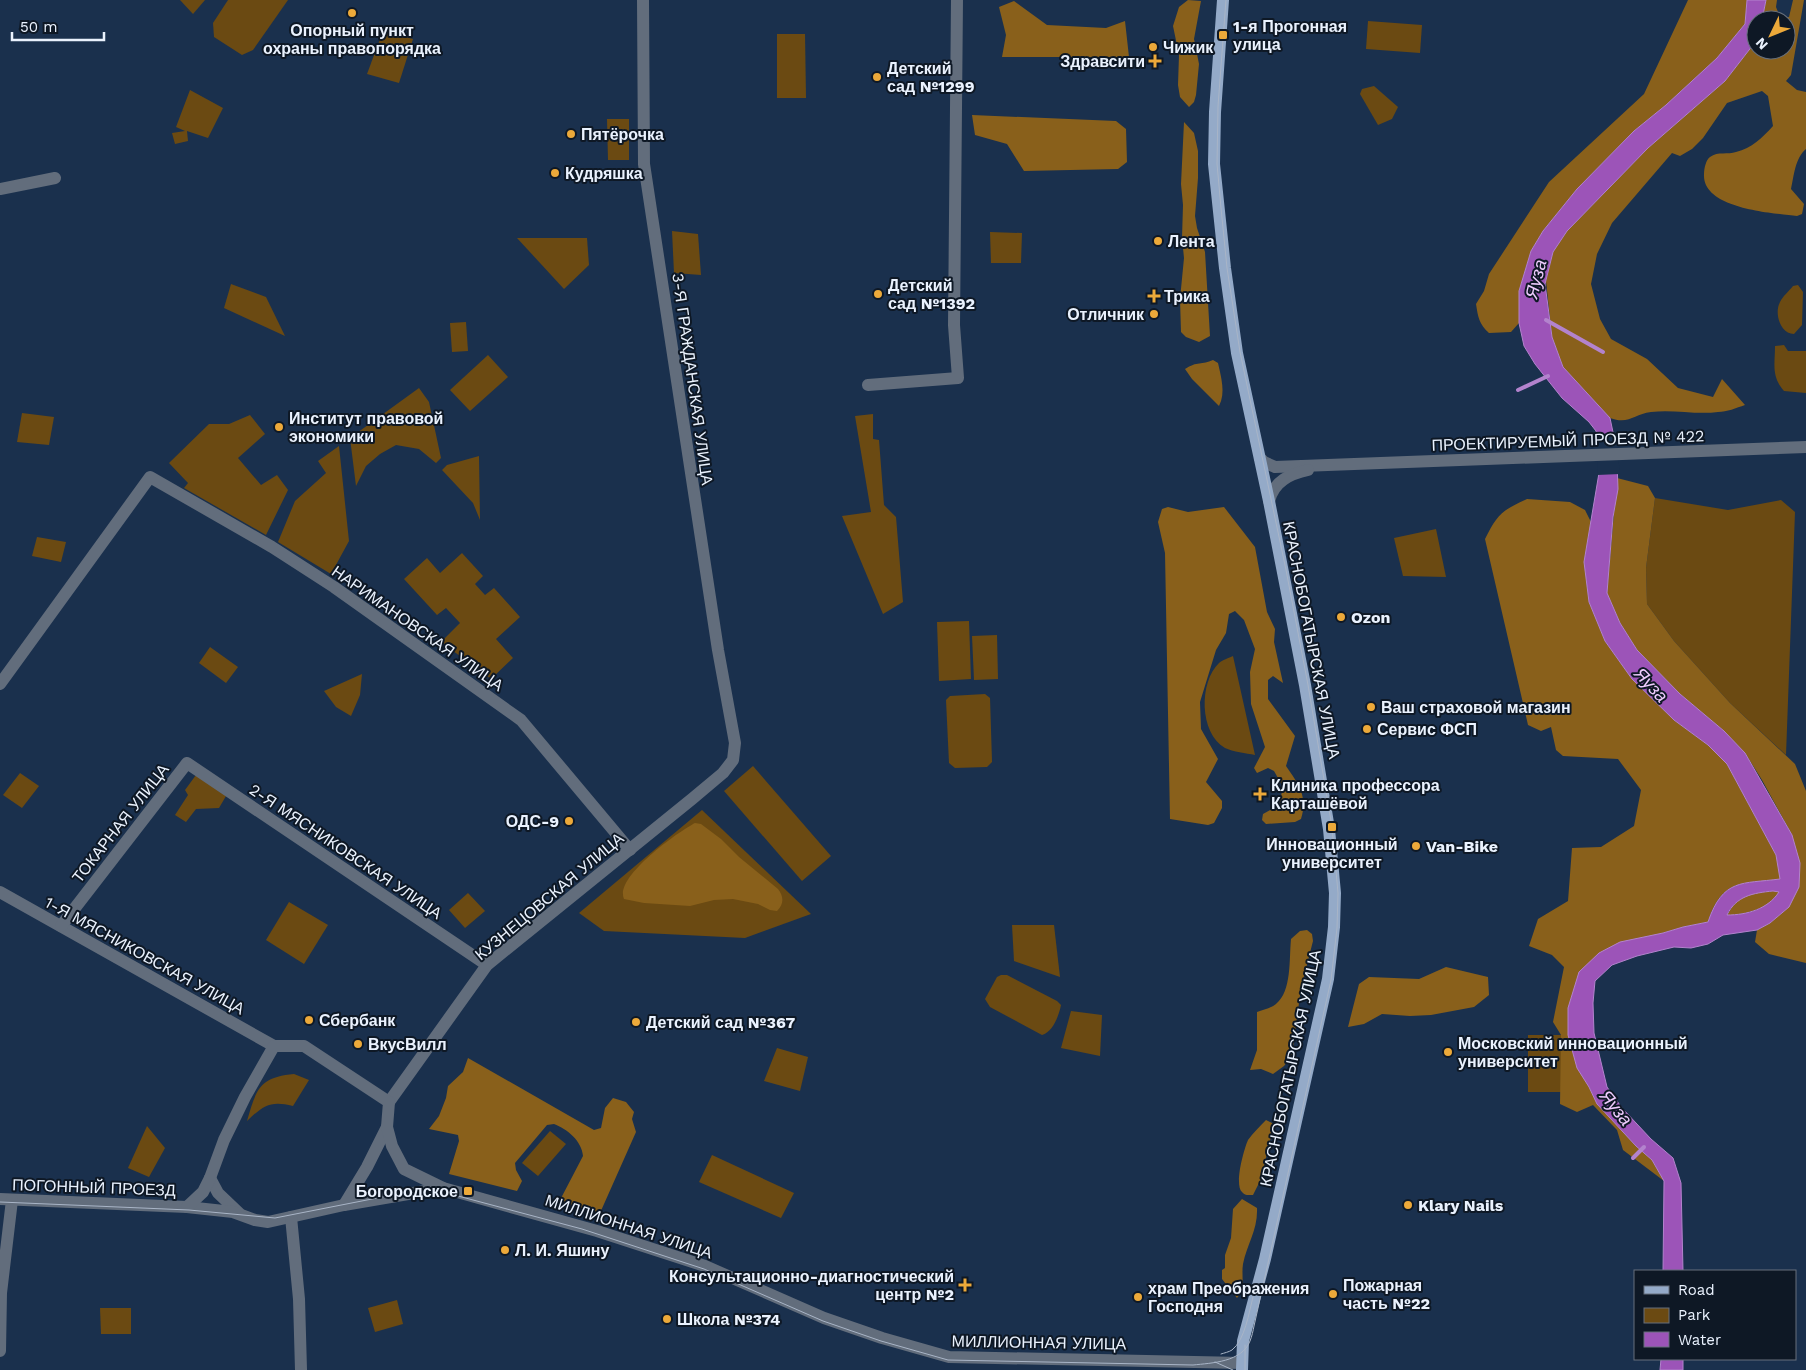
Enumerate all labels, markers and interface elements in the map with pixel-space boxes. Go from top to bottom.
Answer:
marker: Опорный пункт охраны правопорядка [346,7,358,19]
scale bar [12,10,105,42]
north arrow [1746,10,1796,60]
place label: 1-я Прогонная улица [1233,17,1347,54]
text: 50 m [20,18,57,36]
place label: Опорный пункт охраны правопорядка [263,21,441,58]
marker: 1-я Прогонная улица [1217,29,1229,41]
text: N [1752,35,1771,53]
place label: Чижик [1163,38,1214,57]
marker: Чижик [1147,41,1159,53]
place label: Здравсити [1060,52,1145,71]
marker: Здравсити [1149,55,1161,67]
place label: Детский сад №1299 [887,59,975,96]
marker: Детский сад №1299 [871,71,883,83]
place label: Пятёрочка [581,125,664,144]
marker: Пятёрочка [565,128,577,140]
place label: Кудряшка [565,164,643,183]
marker: Кудряшка [549,167,561,179]
place label: Лента [1168,232,1215,251]
marker: Лента [1152,235,1164,247]
water label: Яуза [1520,257,1550,302]
street label: 3-Я ГРАЖДАНСКАЯ УЛИЦА [668,272,717,487]
place label: Детский сад №1392 [888,276,975,313]
place label: Трика [1164,287,1210,306]
marker: Детский сад №1392 [872,288,884,300]
marker: Трика [1148,290,1160,302]
place label: Отличник [1067,305,1145,324]
marker: Отличник [1148,308,1160,320]
place label: Институт правовой экономики [289,409,443,446]
marker: Институт правовой экономики [273,421,285,433]
street label: ПРОЕКТИРУЕМЫЙ ПРОЕЗД № 422 [1431,426,1705,455]
street label: КРАСНОБОГАТЫРСКАЯ УЛИЦА [1279,520,1344,761]
street label: НАРИМАНОВСКАЯ УЛИЦА [328,562,507,695]
place label: Ozon [1351,608,1390,627]
marker: Ozon [1335,611,1347,623]
water label: Яуза [1630,662,1672,706]
place label: Ваш страховой магазин [1381,698,1571,717]
marker: Ваш страховой магазин [1365,701,1377,713]
place label: Сервис ФСП [1377,720,1477,739]
marker: Сервис ФСП [1361,723,1373,735]
street label: ТОКАРНАЯ УЛИЦА [68,760,173,887]
place label: Клиника профессора Карташёвой [1271,776,1440,813]
street label: 2-Я МЯСНИКОВСКАЯ УЛИЦА [246,780,446,923]
marker: Клиника профессора Карташёвой [1253,787,1267,801]
place label: ОДС-9 [506,812,559,831]
marker: ОДС-9 [563,815,575,827]
marker: Инновационный университет [1326,821,1338,833]
street label: КУЗНЕЦОВСКАЯ УЛИЦА [471,828,628,964]
place label: Инновационный университет [1266,835,1398,872]
place label: Van-Bike [1426,837,1498,856]
marker: Van-Bike [1410,840,1422,852]
street label: 1-Я МЯСНИКОВСКАЯ УЛИЦА [42,893,248,1019]
street label: КРАСНОБОГАТЫРСКАЯ УЛИЦА [1256,948,1325,1188]
place label: Сбербанк [319,1011,396,1030]
place label: Детский сад №367 [646,1013,795,1032]
marker: Сбербанк [303,1014,315,1026]
marker: Детский сад №367 [630,1016,642,1028]
place label: Московский инновационный университет [1458,1034,1688,1071]
place label: ВкусВилл [368,1035,447,1054]
marker: ВкусВилл [352,1038,364,1050]
marker: Московский инновационный университет [1442,1046,1454,1058]
water label: Яуза [1595,1085,1637,1130]
street label: ПОГОННЫЙ ПРОЕЗД [12,1175,176,1200]
place label: Богородское [356,1182,458,1201]
marker: Богородское [462,1185,474,1197]
street label: МИЛЛИОННАЯ УЛИЦА [543,1190,715,1263]
place label: Klary Nails [1418,1196,1504,1215]
marker: Klary Nails [1402,1199,1414,1211]
place label: Л. И. Яшину [515,1241,609,1260]
marker: Л. И. Яшину [499,1244,511,1256]
place label: Консультационно-диагностический центр №2 [669,1267,954,1304]
legend [1634,1270,1796,1360]
place label: Пожарная часть №22 [1343,1276,1430,1313]
marker: Консультационно-диагностический центр №2 [958,1278,972,1292]
place label: храм Преображения Господня [1148,1279,1309,1316]
text: Road [1678,1281,1715,1299]
marker: Пожарная часть №22 [1327,1288,1339,1300]
marker: храм Преображения Господня [1132,1291,1144,1303]
text: Park [1678,1306,1711,1324]
place label: Школа №374 [677,1310,780,1329]
marker: Школа №374 [661,1313,673,1325]
street label: МИЛЛИОННАЯ УЛИЦА [951,1331,1127,1354]
text: Water [1678,1331,1721,1349]

